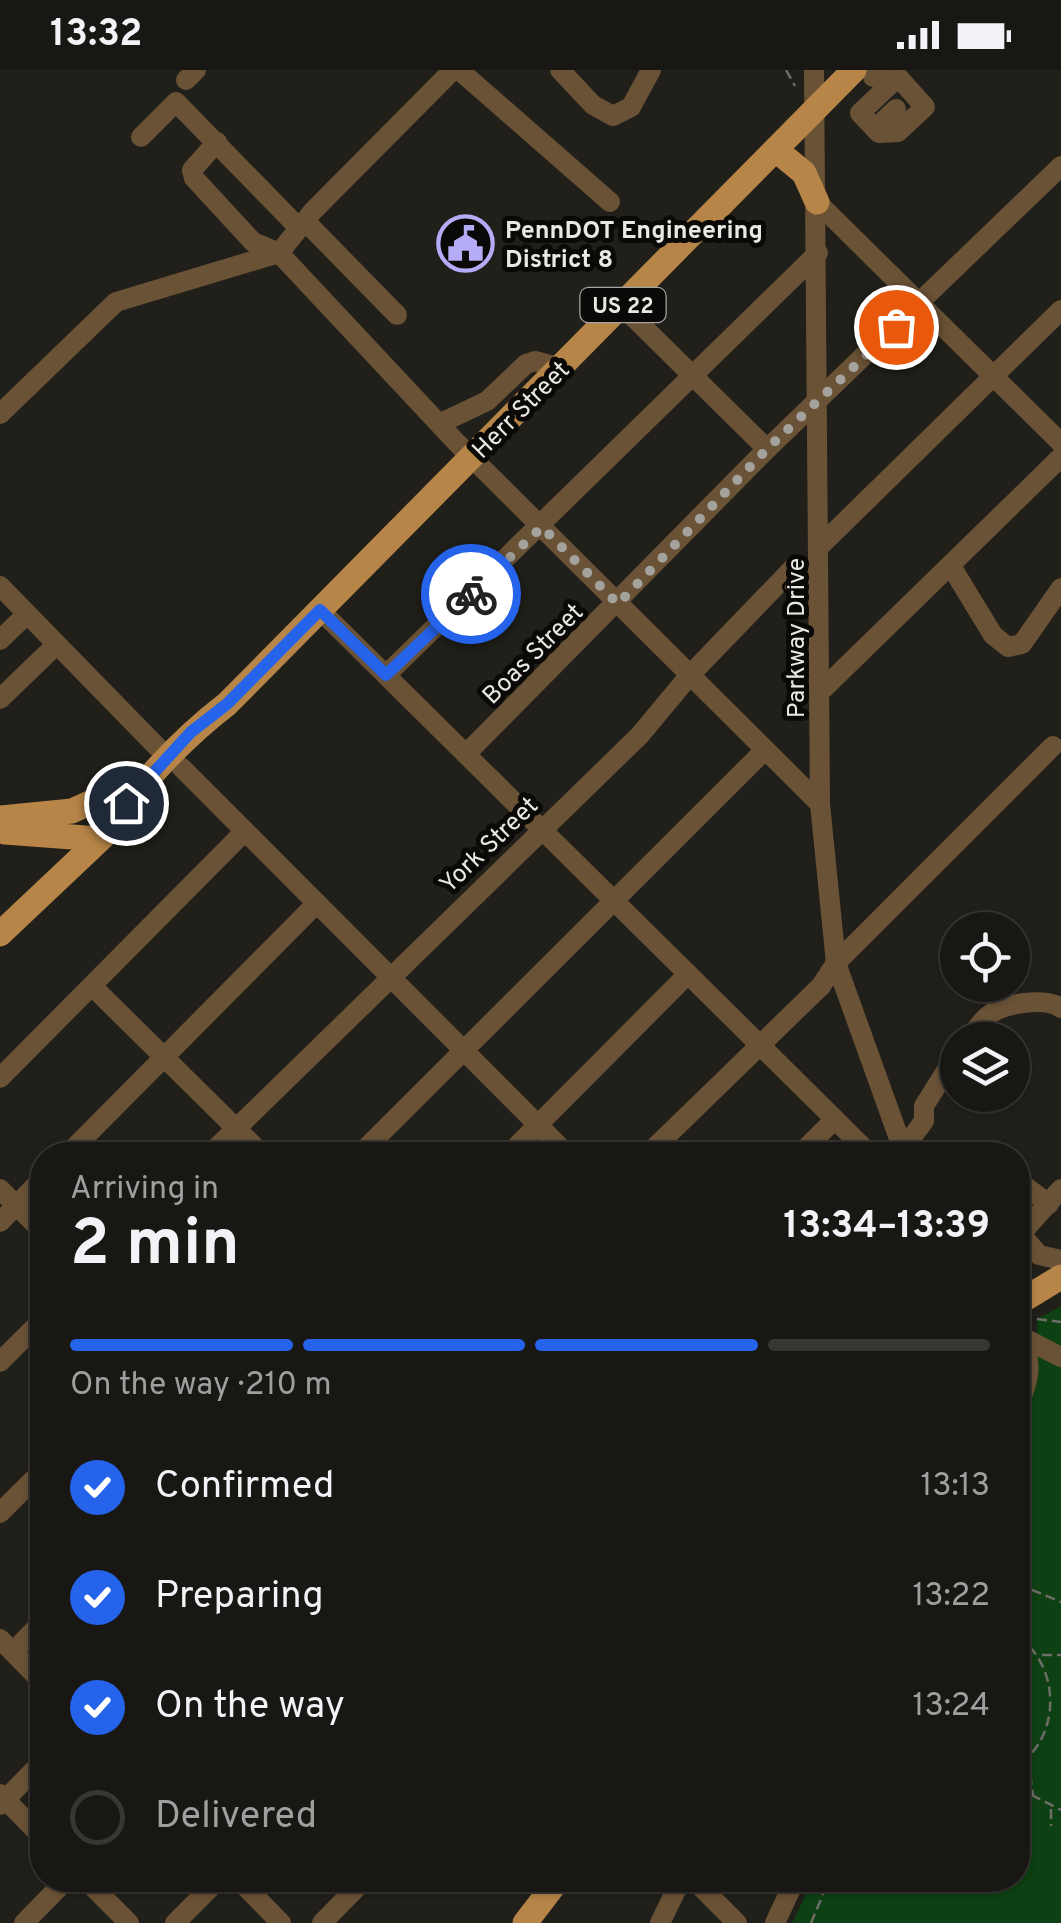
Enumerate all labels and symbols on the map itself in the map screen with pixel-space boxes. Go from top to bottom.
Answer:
public building icon: PennDOT Engineering District 8 [436,213,496,273]
place label: PennDOT Engineering District 8 [505,216,763,277]
pin [854,285,939,370]
road number: US 22 [580,288,666,322]
street label: Herr Street [467,356,578,467]
courier [421,544,521,644]
street label: Parkway Drive [782,558,814,718]
street label: Boas Street [477,598,592,713]
pin [84,761,169,846]
street label: York Street [434,791,546,901]

